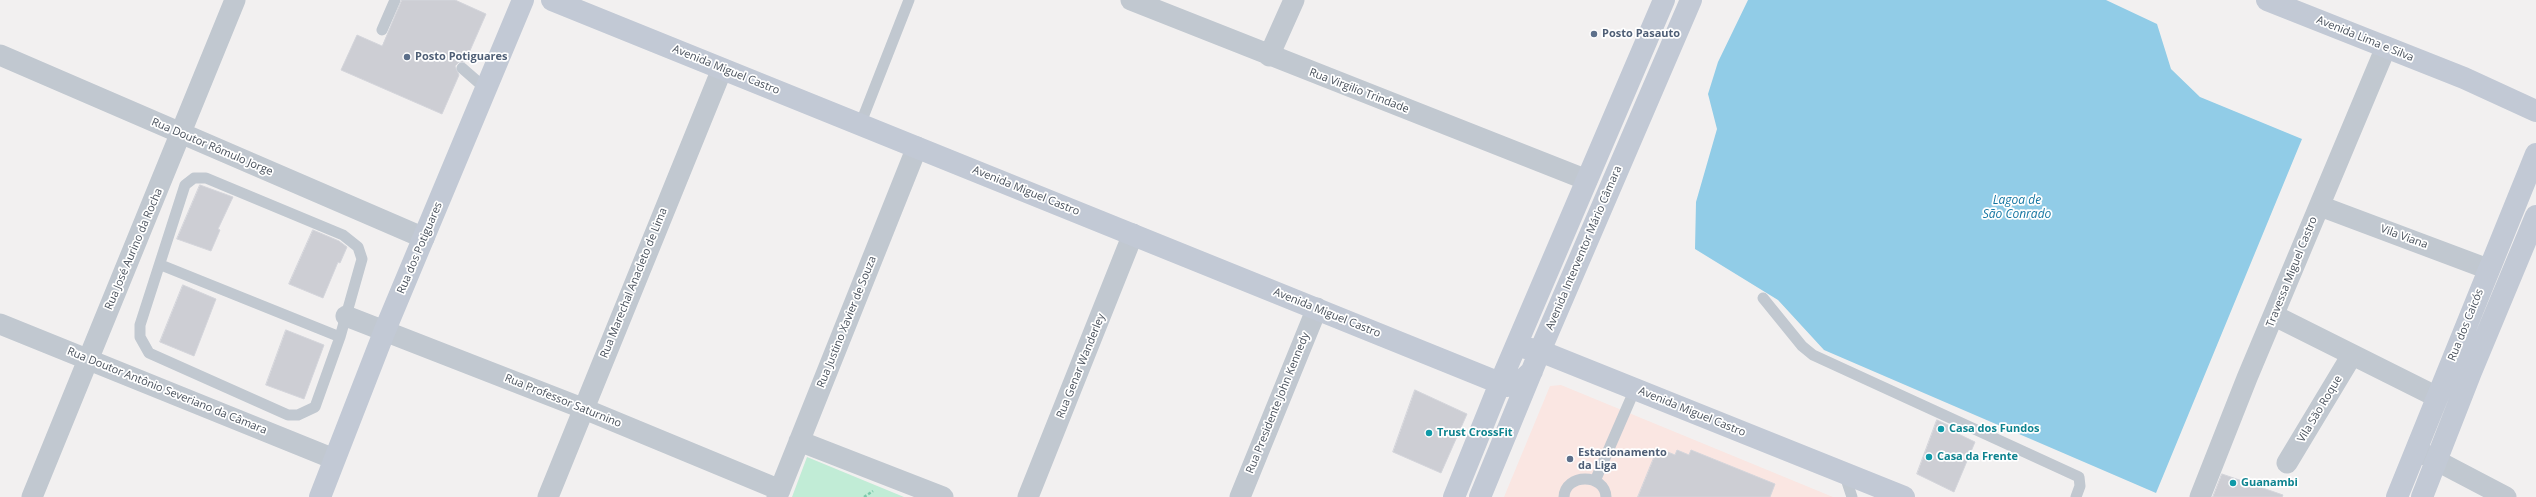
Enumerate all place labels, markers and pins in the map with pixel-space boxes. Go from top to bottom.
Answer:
place label: Posto Pasauto [1602,27,1680,41]
marker: Posto Pasauto [1589,29,1599,39]
place label: Posto Potiguares [415,50,508,64]
marker: Posto Potiguares [402,52,412,62]
place label: Casa dos Fundos [1949,422,2039,436]
marker: Casa dos Fundos [1936,424,1946,434]
place label: Trust CrossFit [1437,426,1513,440]
marker: Trust CrossFit [1424,428,1434,438]
place label: Estacionamento da Liga [1578,446,1667,472]
place label: Casa da Frente [1937,450,2018,464]
marker: Casa da Frente [1924,452,1934,462]
marker: Estacionamento da Liga [1565,454,1575,464]
place label: Guanambi [2241,476,2298,490]
marker: Guanambi [2228,478,2238,488]

